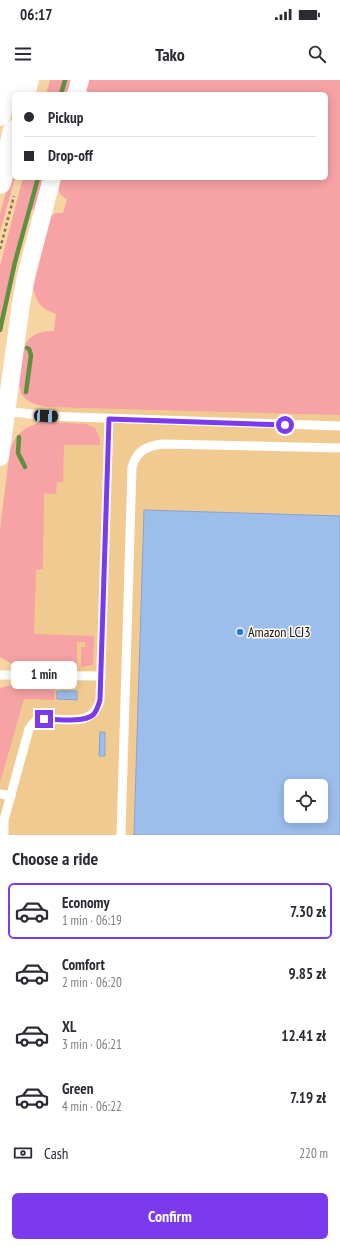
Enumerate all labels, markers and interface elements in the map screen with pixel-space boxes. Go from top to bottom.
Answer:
text: 06:17 [20,5,52,24]
icon: menu [12,43,34,65]
text: Tako [155,43,185,66]
icon: search [306,43,328,65]
text: Pickup [48,108,83,127]
text: Drop-off [48,146,93,165]
car [34,409,58,423]
route start [276,416,294,434]
place label: Amazon LCJ3 [248,623,310,641]
marker: Amazon LCJ3 [235,627,245,637]
callout: 1 min [11,661,77,689]
text: 1 min [31,666,57,683]
route end [35,710,53,728]
map controls [284,779,328,823]
button: locate [284,779,328,823]
text: Choose a ride [12,847,98,870]
icon: car [14,893,50,929]
text: Economy [62,893,110,912]
text: 7.30 zł [290,902,326,921]
text: 1 min · 06:19 [62,912,122,929]
icon: car [14,955,50,991]
text: Comfort [62,955,105,974]
text: 9.85 zł [289,964,326,983]
text: 2 min · 06:20 [62,974,122,991]
icon: car [14,1017,50,1053]
text: XL [62,1017,76,1036]
text: 12.41 zł [281,1026,326,1045]
text: 3 min · 06:21 [62,1036,122,1053]
icon: car [14,1079,50,1115]
text: Green [62,1079,94,1098]
text: 7.19 zł [290,1088,326,1107]
text: 4 min · 06:22 [62,1098,122,1115]
icon: cash [12,1142,34,1164]
text: Cash [44,1144,68,1163]
text: 220 m [299,1145,328,1162]
button: Confirm [12,1193,328,1239]

